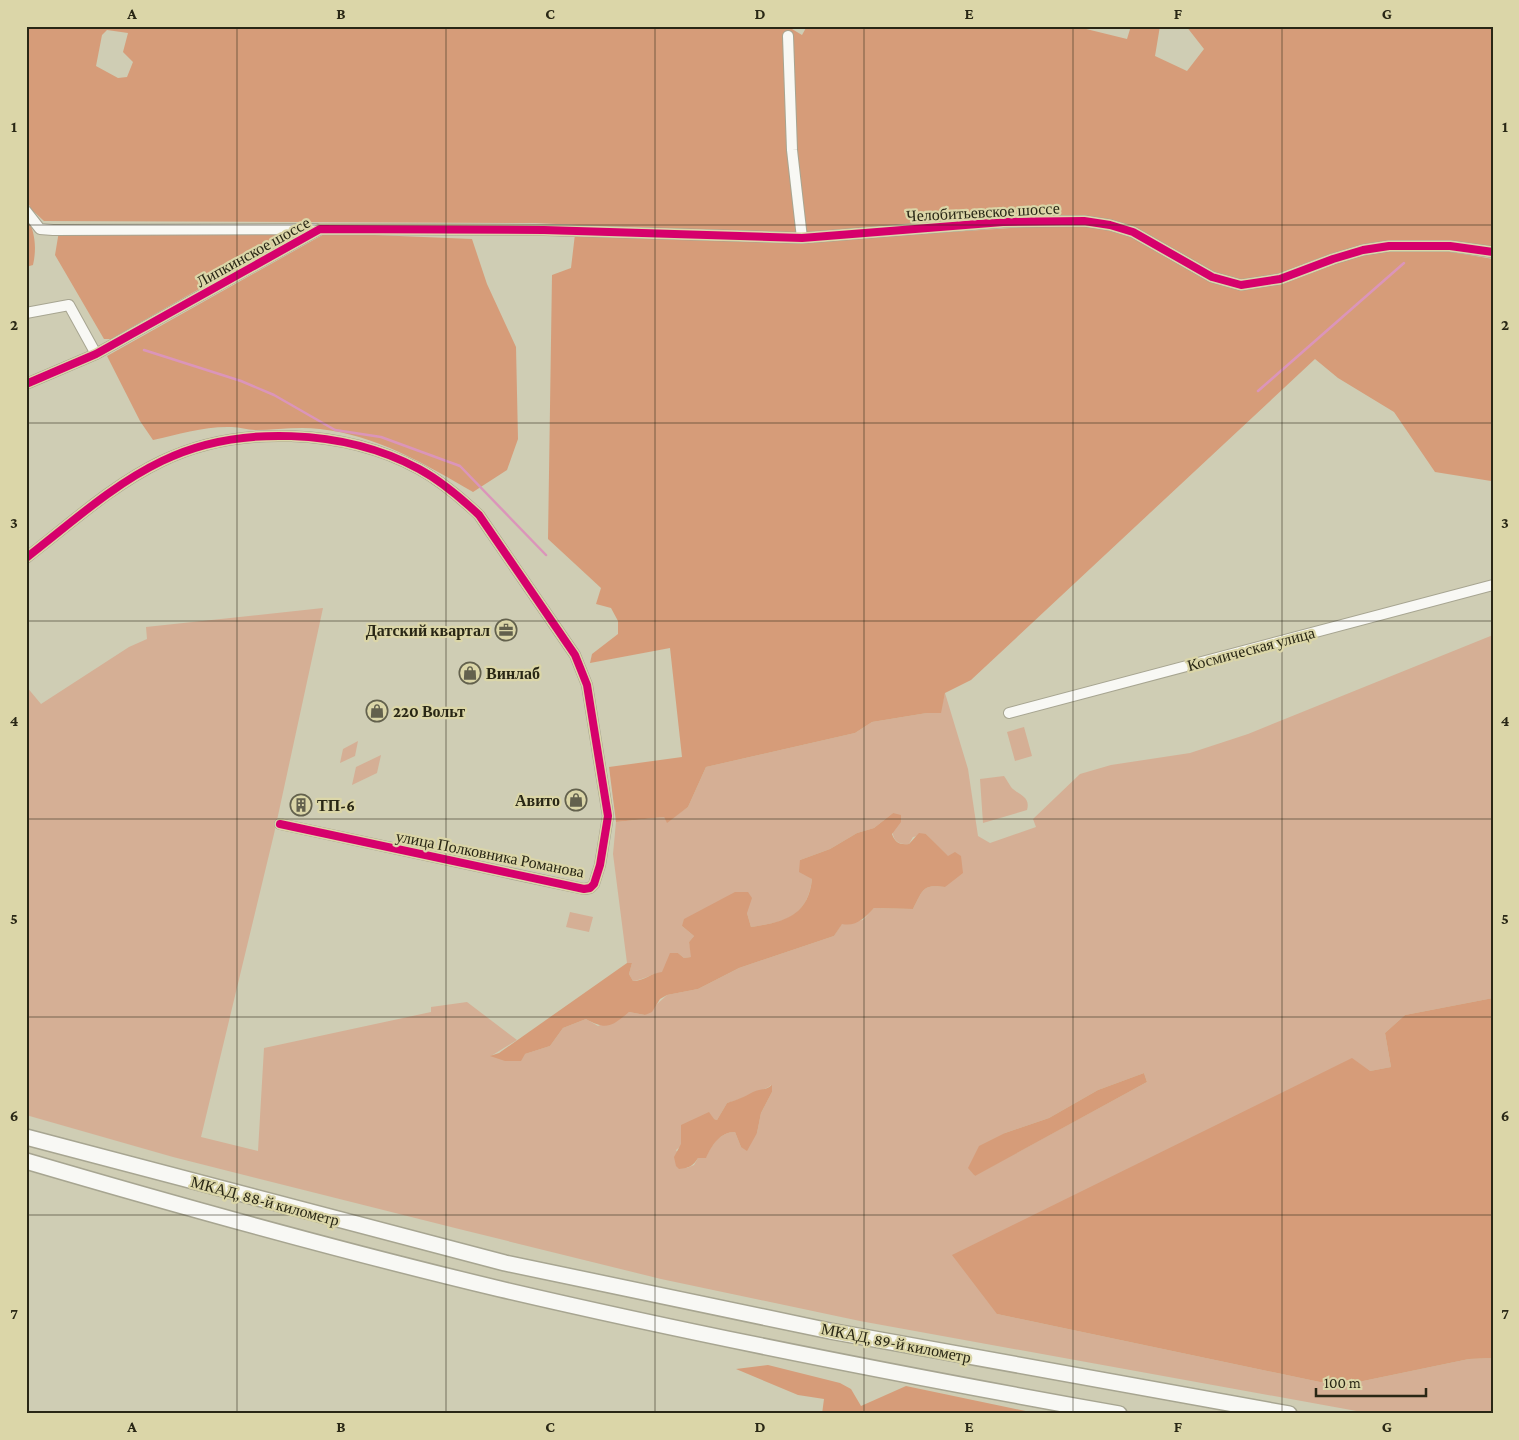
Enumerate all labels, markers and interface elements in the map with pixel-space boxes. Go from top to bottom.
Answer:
text: A [126,5,137,22]
text: B [336,5,346,22]
text: C [545,5,555,22]
text: D [754,5,766,22]
text: E [964,5,974,22]
text: F [1174,5,1183,22]
text: G [1382,5,1392,22]
text: 1 [11,118,17,135]
text: 1 [1502,118,1508,135]
street label: Челобитьевское шоссе [906,199,1060,225]
street label: Липкинское шоссе [193,214,313,290]
text: 2 [10,316,18,333]
text: 2 [1501,316,1509,333]
text: 3 [10,514,18,531]
text: 3 [1501,514,1509,531]
office icon: Датский квартал [494,618,518,642]
place label: Датский квартал [366,622,490,640]
street label: Космическая улица [1185,624,1317,675]
shop icon: Винлаб [458,661,482,685]
place label: Винлаб [486,665,540,682]
shop icon: 220 Вольт [365,699,389,723]
place label: 220 Вольт [393,703,465,720]
text: 4 [10,712,19,729]
text: 4 [1501,712,1510,729]
shop icon: Авито [564,788,588,812]
place label: Авито [515,792,560,809]
building icon: ТП-6 [289,793,313,817]
place label: ТП-6 [317,797,355,814]
street label: улица Полковника Романова [394,827,586,882]
text: 5 [10,910,18,927]
text: 5 [1501,910,1509,927]
text: 6 [10,1107,18,1124]
text: 6 [1501,1107,1509,1124]
street label: МКАД, 88-й километр [189,1173,341,1230]
text: 7 [10,1305,18,1322]
text: 7 [1501,1305,1509,1322]
street label: МКАД, 89-й километр [819,1320,972,1367]
scale bar [1316,1365,1426,1397]
text: 100 m [1324,1375,1361,1391]
text: A [126,1418,137,1435]
text: B [336,1418,346,1435]
text: C [545,1418,555,1435]
text: D [754,1418,766,1435]
text: E [964,1418,974,1435]
text: F [1174,1418,1183,1435]
text: G [1382,1418,1392,1435]

